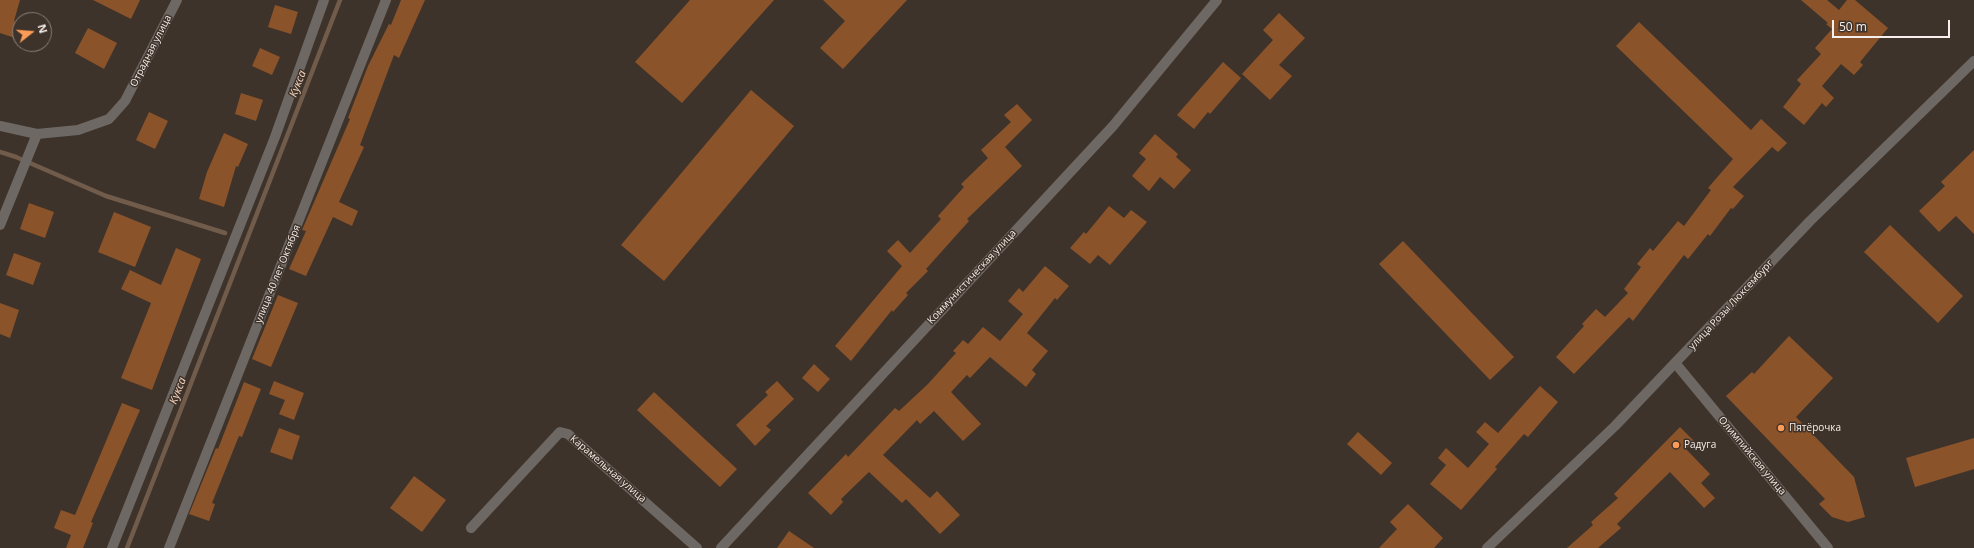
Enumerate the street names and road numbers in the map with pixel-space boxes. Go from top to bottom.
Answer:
street label: Отрадная улица [128,13,174,89]
street label: улица 40 лет Октября [253,223,303,325]
street label: Коммунистическая улица [925,227,1019,327]
street label: улица Розы Люксембург [1686,258,1776,352]
street label: Олимпийская улица [1716,414,1788,498]
street label: Карамельная улица [568,433,648,505]

